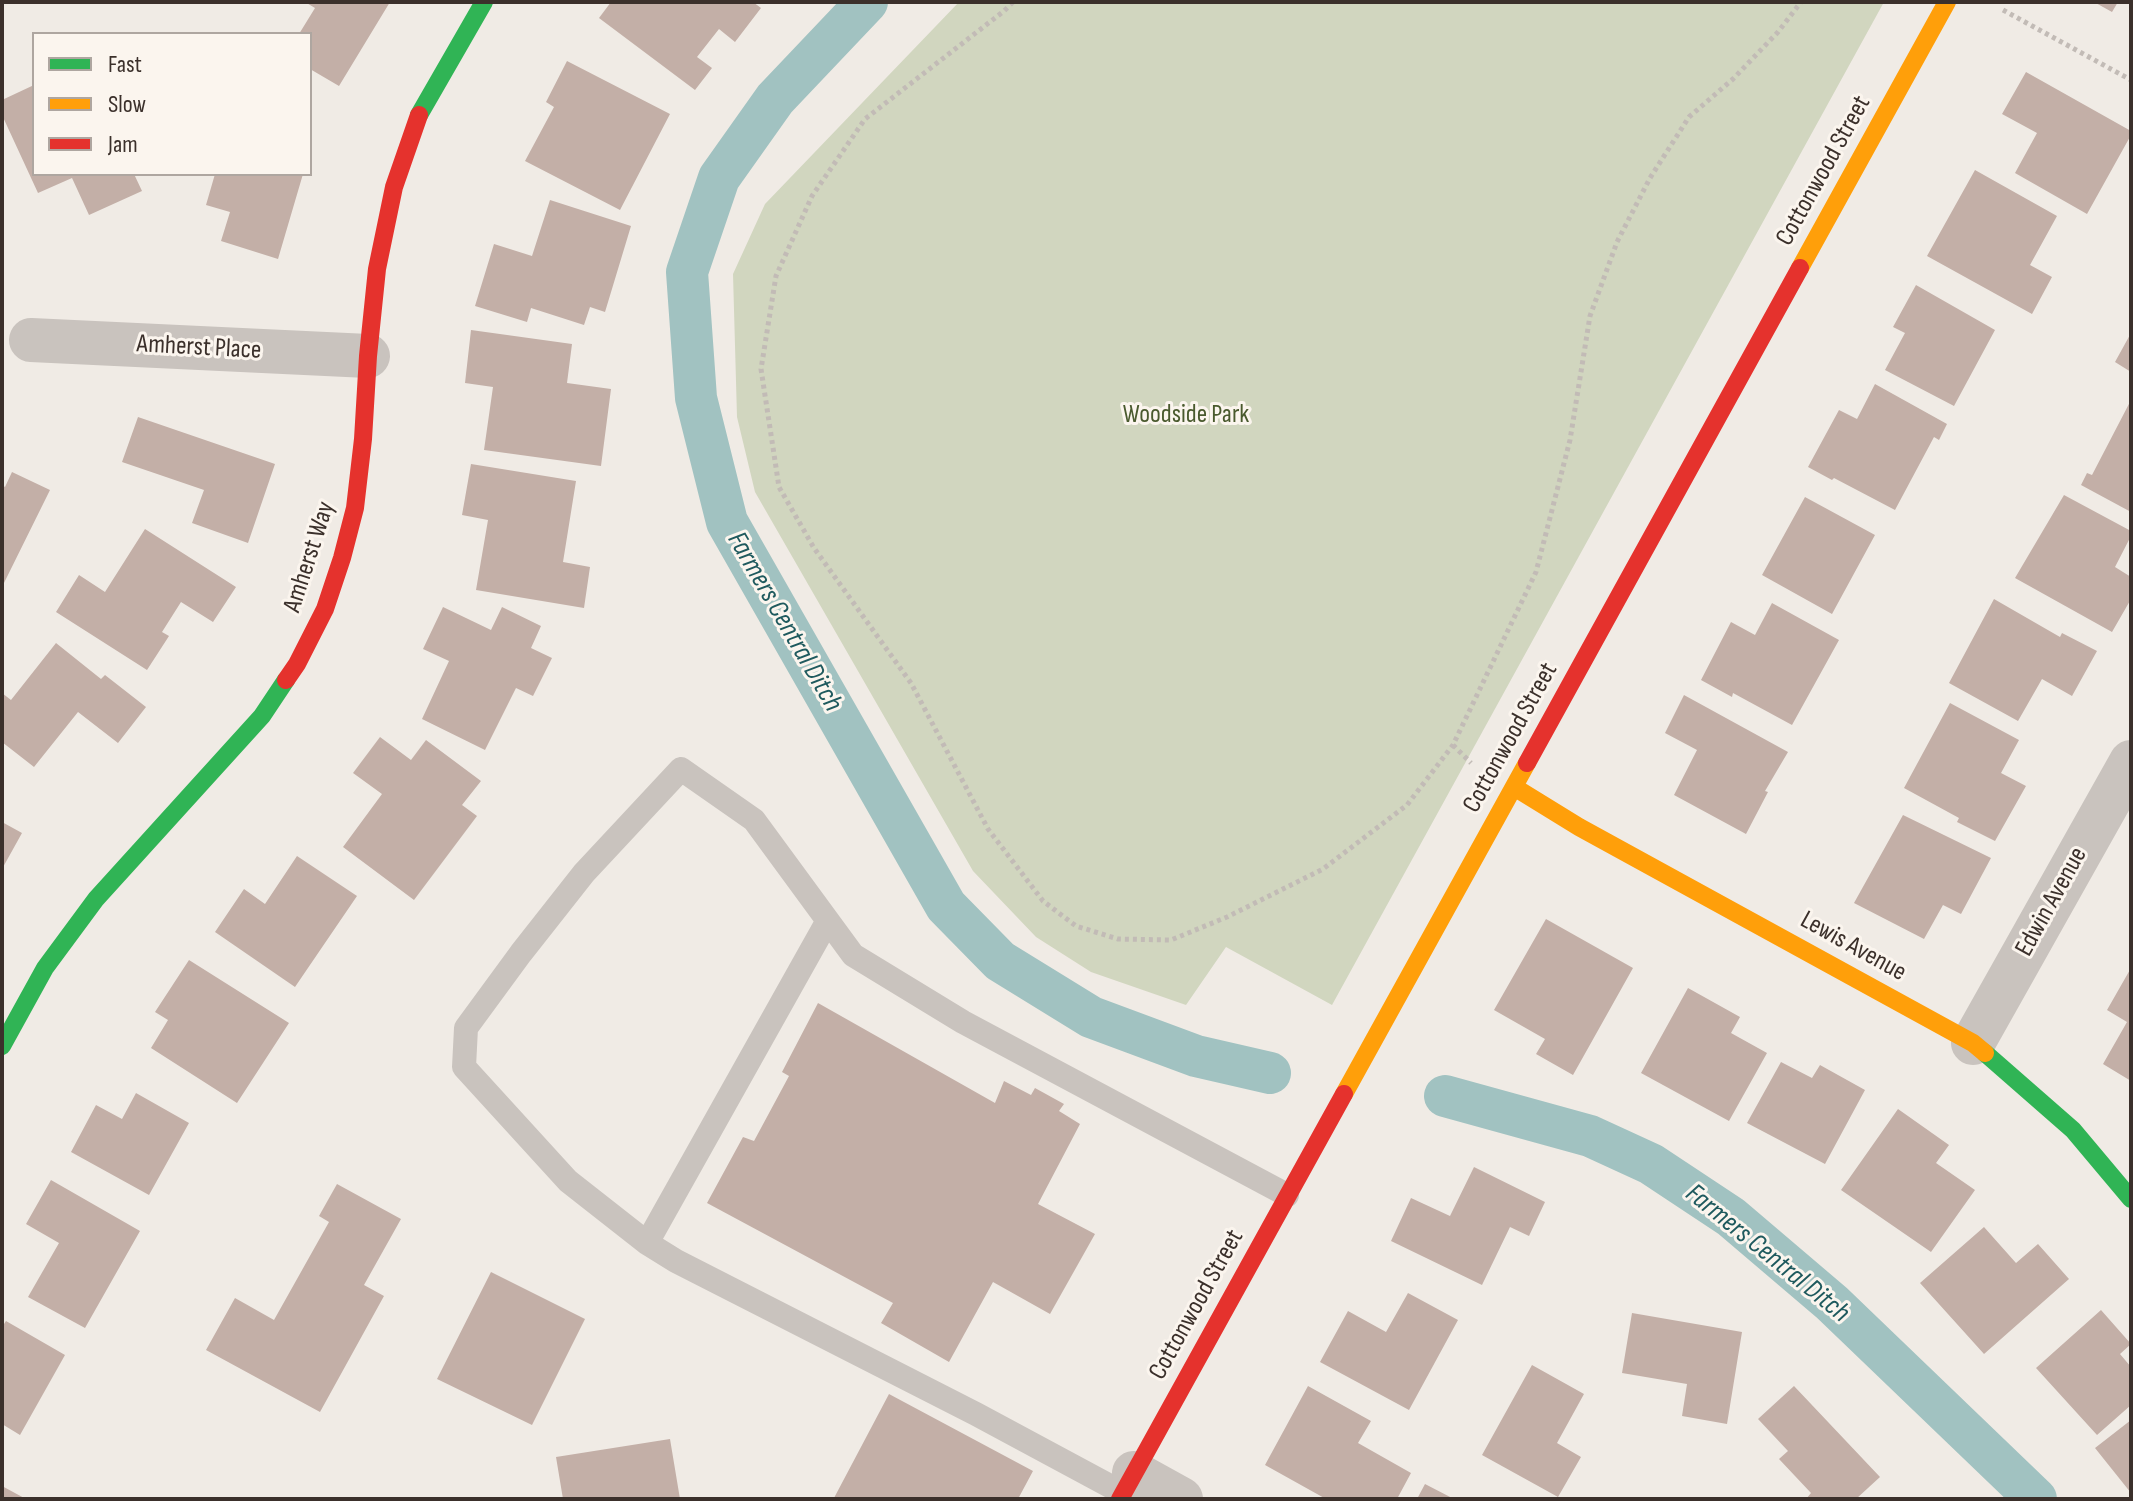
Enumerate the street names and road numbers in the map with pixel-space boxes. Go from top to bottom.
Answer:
street label: Cottonwood Street [1770,91,1878,251]
street label: Amherst Place [136,329,262,367]
street label: Amherst Way [277,498,343,616]
street label: Cottonwood Street [1457,658,1565,818]
street label: Edwin Avenue [2009,842,2095,962]
street label: Lewis Avenue [1795,905,1911,989]
street label: Cottonwood Street [1143,1225,1251,1385]

